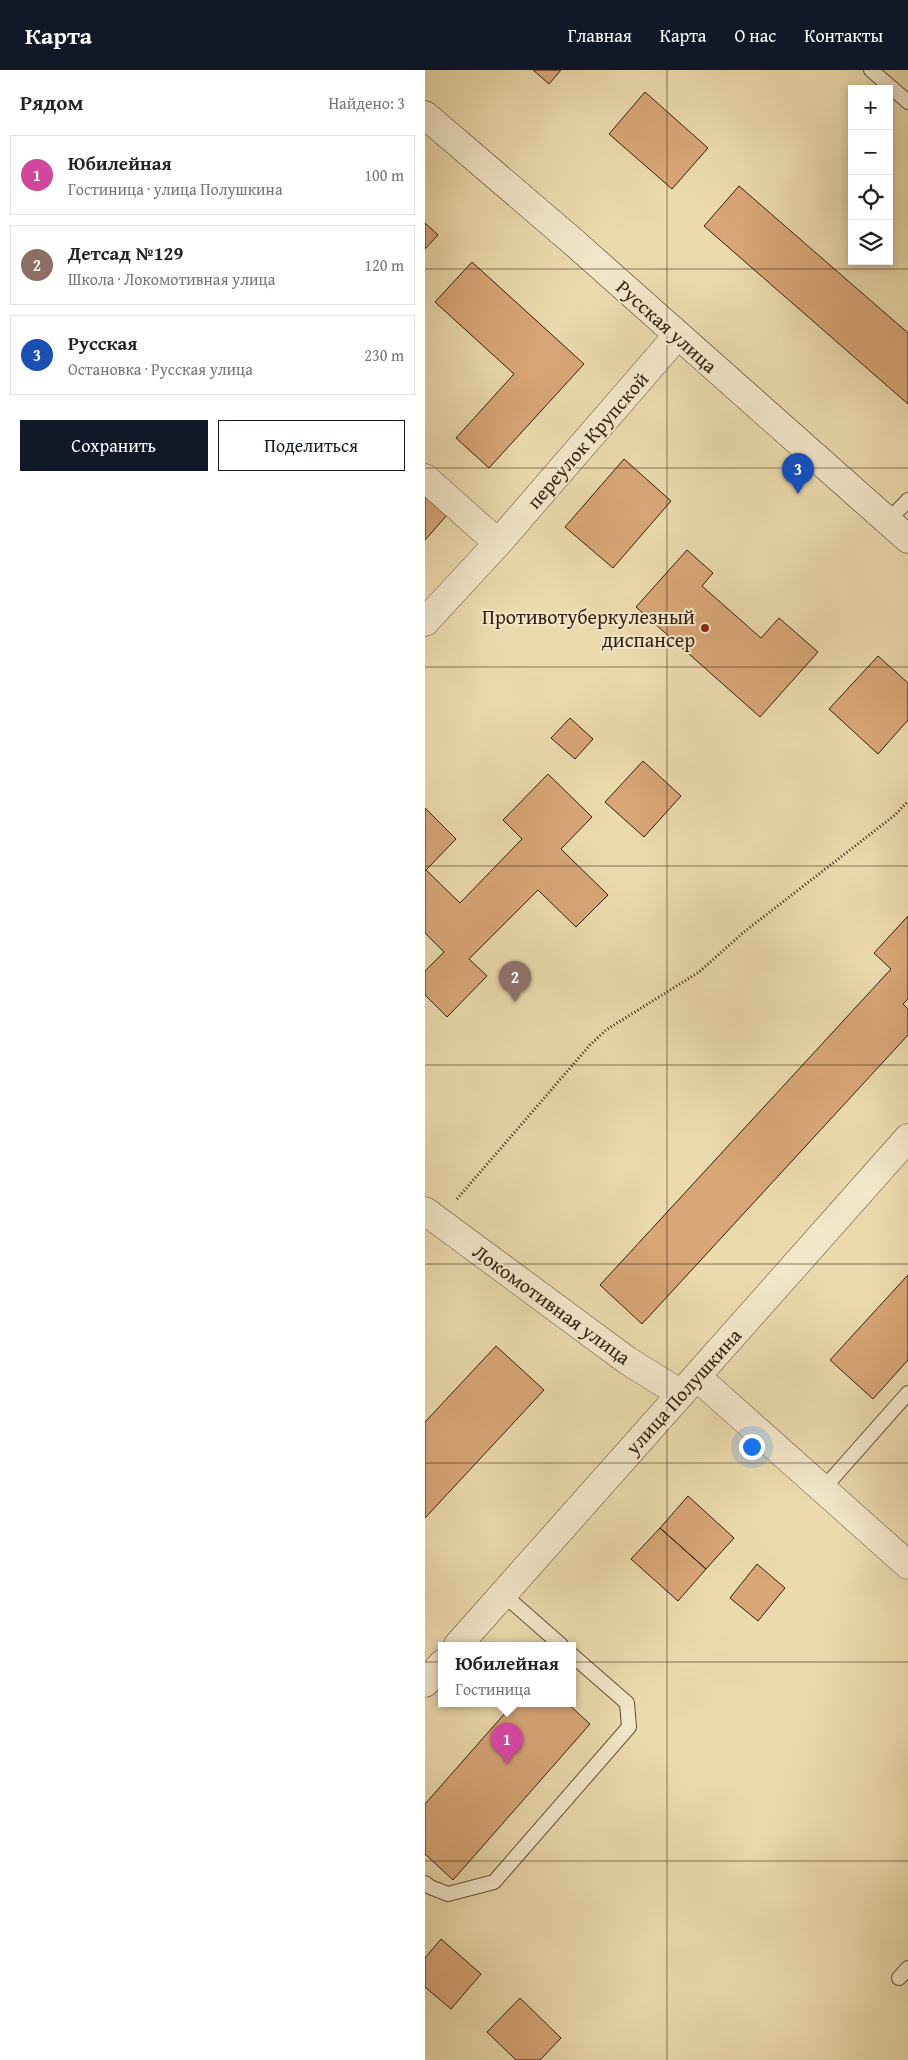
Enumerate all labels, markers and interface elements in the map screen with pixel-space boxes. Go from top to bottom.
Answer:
text: Карта [25,18,92,53]
text: Главная [568,22,632,49]
text: Карта [660,22,706,49]
text: О нас [734,22,776,49]
text: Контакты [804,22,883,49]
map controls [848,85,893,265]
button: + [848,85,893,130]
text: Рядом [20,87,83,118]
text: Найдено: 3 [328,91,405,115]
button: − [848,130,893,175]
text: Юбилейная [68,149,172,177]
text: 1 [33,163,41,187]
text: 100 m [364,163,404,187]
button: locate [848,175,893,220]
text: Гостиница · улица Полушкина [68,177,283,201]
button: layers [848,220,893,265]
text: Детсад №129 [68,239,183,267]
text: 2 [33,253,41,277]
text: 120 m [364,253,404,277]
text: Школа · Локомотивная улица [68,267,275,291]
street label: Русская улица [610,273,724,380]
text: Русская [68,329,137,357]
text: 3 [33,343,41,367]
text: 230 m [364,343,404,367]
text: Остановка · Русская улица [68,357,253,381]
street label: переулок Крупской [519,365,655,515]
button: Сохранить [20,420,208,471]
button: Поделиться [218,420,405,471]
pin: 3 [782,453,814,494]
place label: Противотуберкулезный диспансер [482,602,695,654]
marker: Противотуберкулезный диспансер [699,622,711,634]
pin: 2 [499,961,531,1002]
street label: Локомотивная улица [467,1237,637,1372]
street label: улица Полушкина [618,1321,748,1461]
your location [739,1434,765,1460]
popup [438,1642,576,1707]
text: Юбилейная [455,1649,559,1677]
text: Гостиница [455,1677,531,1701]
pin: 1 [491,1723,523,1764]

